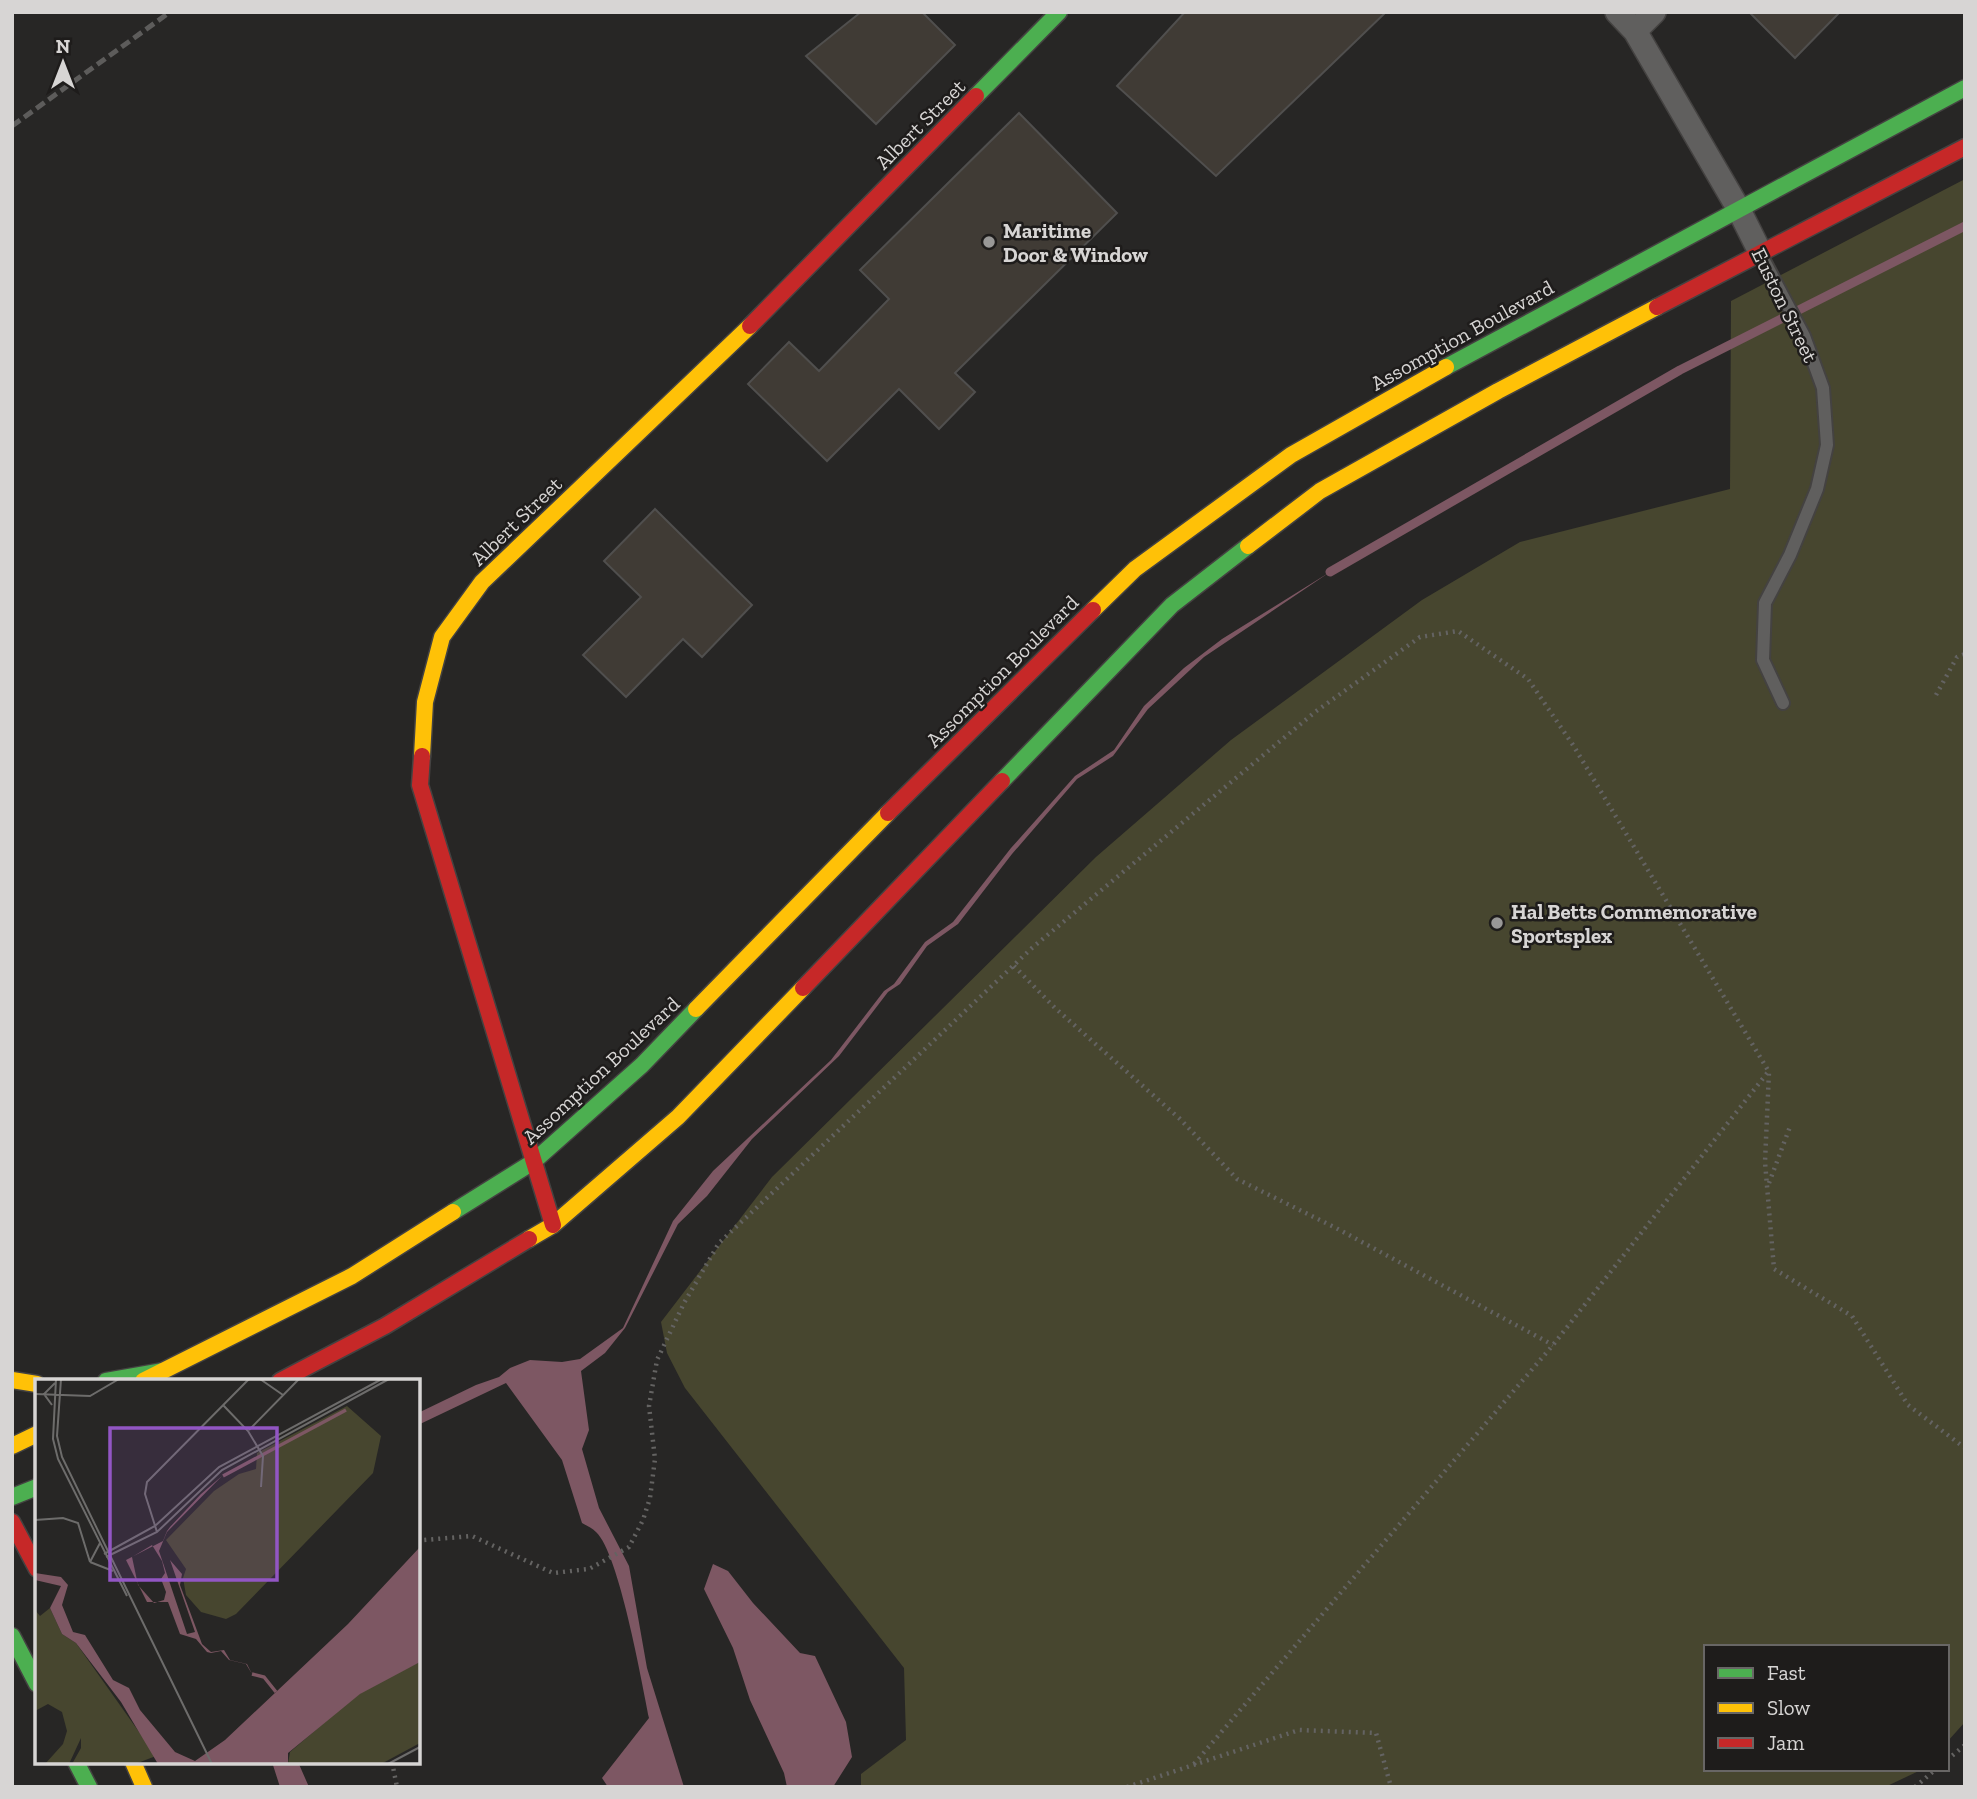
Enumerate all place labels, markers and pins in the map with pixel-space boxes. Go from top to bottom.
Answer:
place label: Maritime Door & Window [1003,218,1148,267]
marker: Maritime Door & Window [981,234,997,250]
place label: Hal Betts Commemorative Sportsplex [1511,899,1757,948]
marker: Hal Betts Commemorative Sportsplex [1489,915,1505,931]

